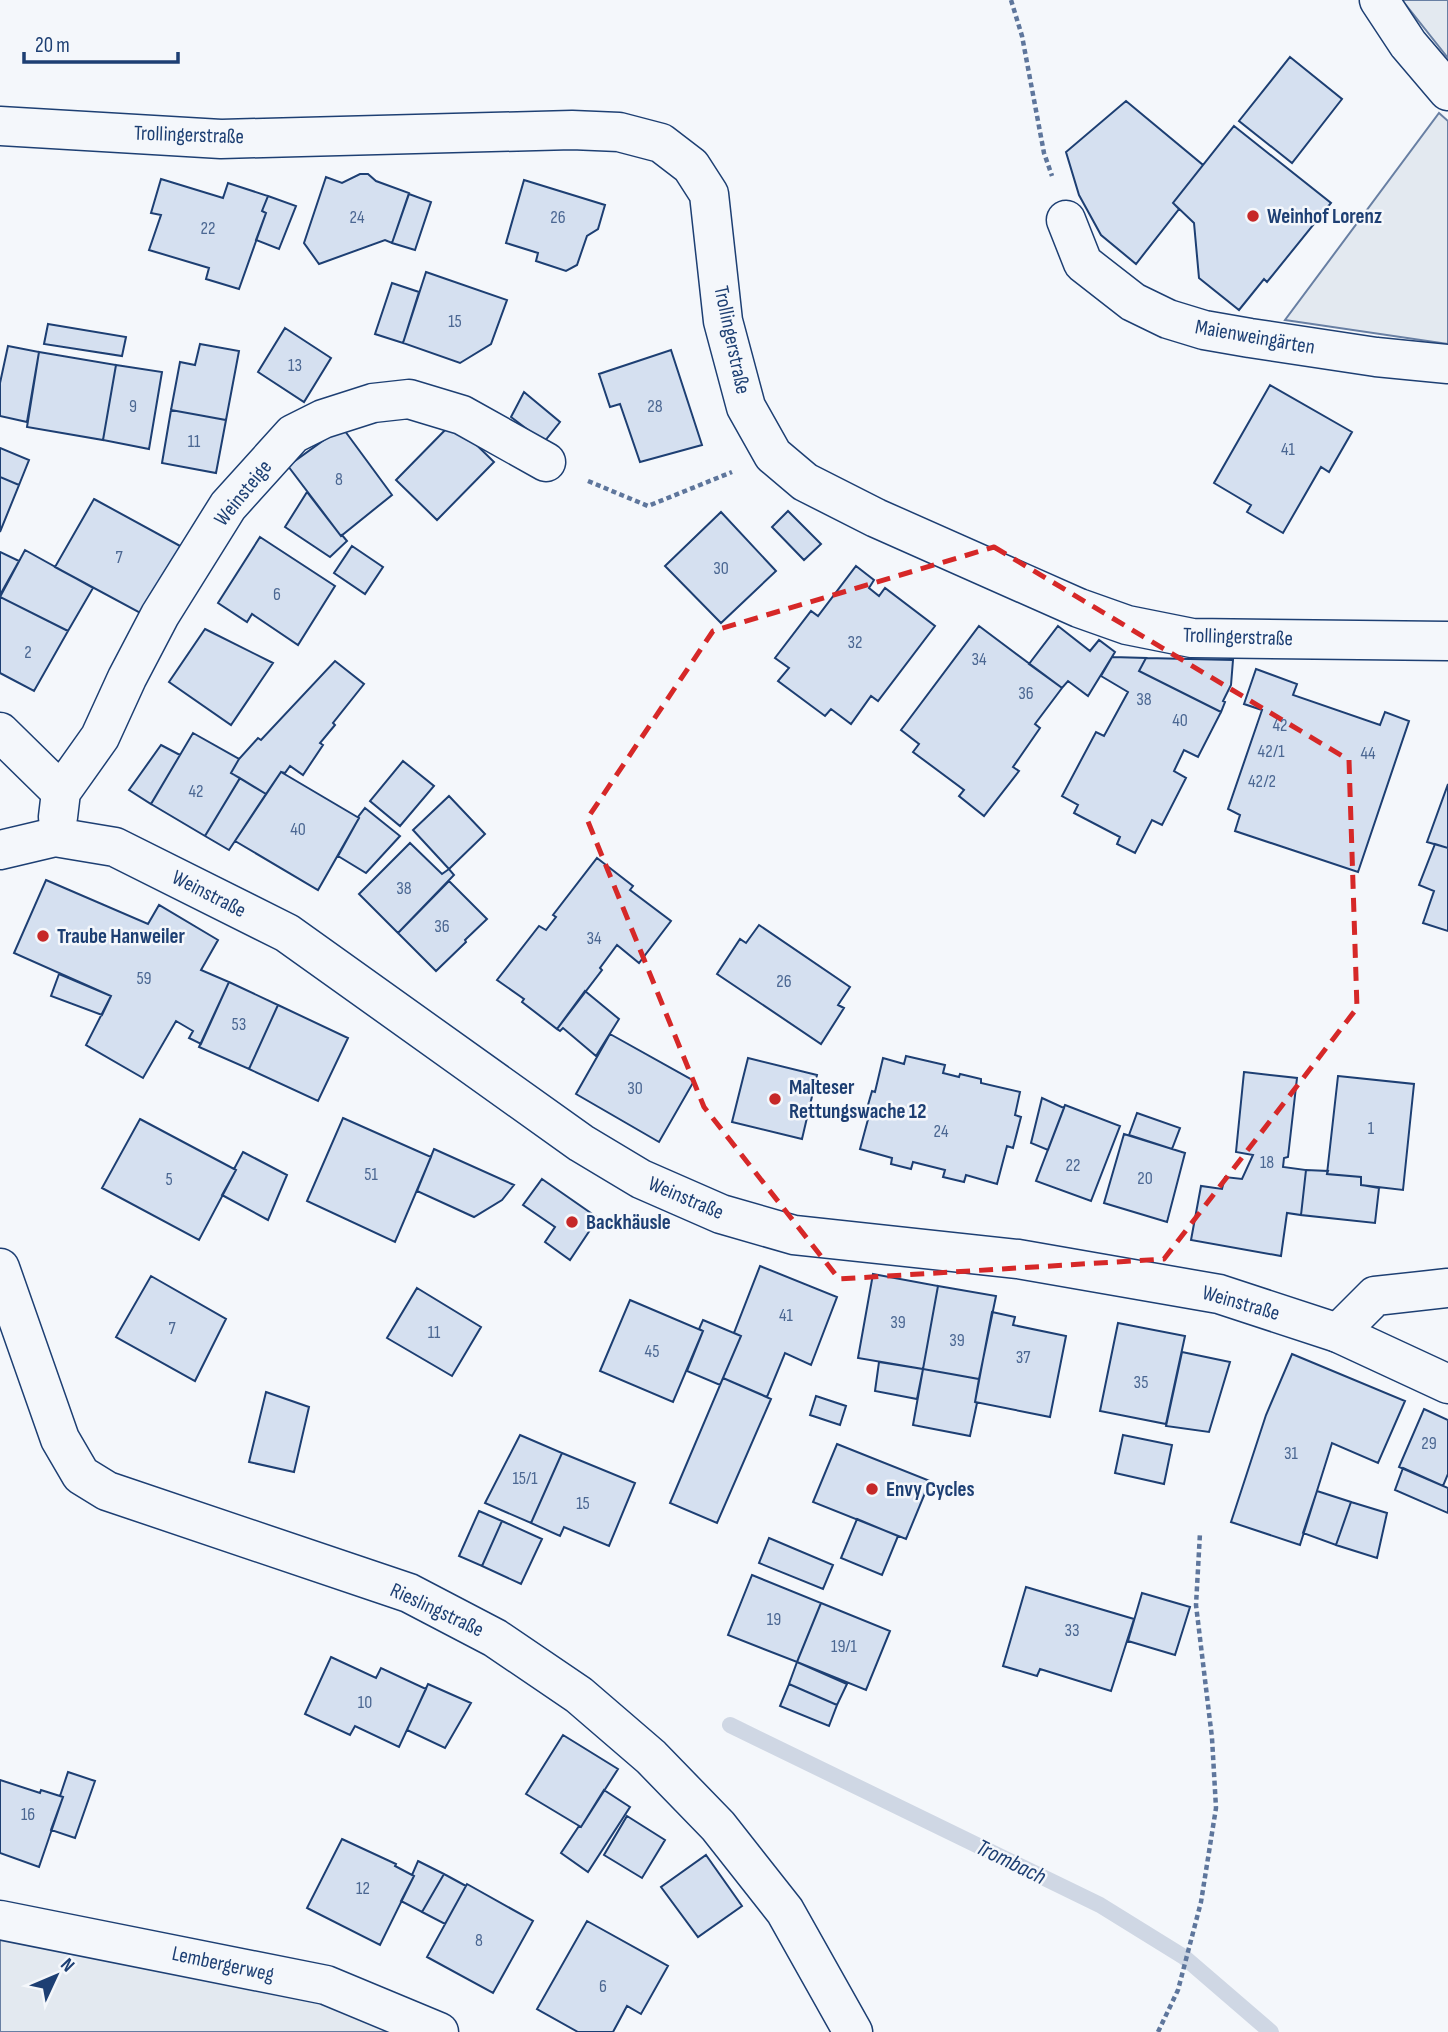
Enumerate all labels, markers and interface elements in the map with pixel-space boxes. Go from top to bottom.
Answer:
scale bar [24,21,178,65]
text: 20 m [35,33,70,58]
street label: Trollingerstraße [134,121,244,149]
place label: Weinhof Lorenz [1267,204,1382,229]
house number: 24 [350,207,365,228]
house number: 26 [550,207,566,228]
marker: Weinhof Lorenz [1245,208,1261,224]
house number: 22 [201,218,215,239]
street label: Trollingerstraße [708,284,756,396]
house number: 15 [448,311,462,332]
street label: Maienweingärten [1193,314,1317,360]
house number: 13 [288,355,302,376]
house number: 9 [129,396,137,417]
house number: 28 [647,396,663,417]
house number: 11 [188,431,201,452]
house number: 41 [1281,439,1296,460]
street label: Weinsteige [209,455,277,531]
house number: 8 [335,469,343,490]
house number: 7 [115,547,123,568]
house number: 30 [713,558,729,579]
house number: 6 [273,584,281,605]
street label: Trollingerstraße [1183,623,1293,651]
house number: 32 [848,632,862,653]
house number: 2 [24,642,32,663]
house number: 34 [971,649,987,670]
house number: 36 [1018,683,1034,704]
house number: 38 [1136,689,1152,710]
house number: 40 [1172,710,1188,731]
house number: 42 [1272,715,1288,736]
house number: 42/1 [1258,741,1285,762]
house number: 44 [1360,743,1376,764]
house number: 42/2 [1248,771,1276,792]
house number: 42 [188,781,204,802]
house number: 40 [290,819,306,840]
street label: Weinstraße [168,865,250,923]
house number: 38 [396,878,412,899]
house number: 36 [434,916,450,937]
place label: Traube Hanweiler [57,924,185,949]
marker: Traube Hanweiler [35,928,51,944]
house number: 34 [586,928,602,949]
house number: 59 [136,968,152,989]
house number: 26 [776,971,792,992]
house number: 53 [232,1014,246,1035]
place label: Malteser Rettungswache 12 [789,1075,926,1124]
house number: 30 [627,1078,643,1099]
marker: Malteser Rettungswache 12 [767,1091,783,1107]
house number: 1 [1368,1118,1375,1139]
house number: 24 [934,1121,949,1142]
house number: 18 [1260,1152,1274,1173]
house number: 22 [1066,1155,1080,1176]
house number: 51 [364,1164,378,1185]
house number: 20 [1137,1168,1153,1189]
house number: 5 [165,1169,173,1190]
street label: Weinstraße [644,1171,728,1225]
place label: Backhäusle [586,1210,671,1235]
marker: Backhäusle [564,1214,580,1230]
street label: Weinstraße [1199,1280,1283,1326]
house number: 41 [779,1305,794,1326]
house number: 39 [890,1312,906,1333]
house number: 7 [168,1318,176,1339]
house number: 11 [428,1322,441,1343]
house number: 39 [949,1330,965,1351]
house number: 45 [645,1341,659,1362]
house number: 37 [1016,1347,1031,1368]
house number: 35 [1134,1372,1148,1393]
house number: 29 [1421,1433,1437,1454]
house number: 31 [1284,1443,1299,1464]
house number: 15/1 [512,1468,538,1489]
place label: Envy Cycles [886,1477,975,1502]
marker: Envy Cycles [864,1481,880,1497]
house number: 15 [576,1493,590,1514]
street label: Rieslingstraße [386,1577,488,1643]
house number: 19 [767,1609,781,1630]
house number: 33 [1064,1620,1080,1641]
house number: 19/1 [831,1636,858,1657]
house number: 10 [358,1692,372,1713]
house number: 16 [21,1804,35,1825]
water label: Trombach [971,1833,1051,1891]
house number: 12 [356,1878,370,1899]
house number: 8 [475,1930,483,1951]
north arrow [21,1941,91,2011]
street label: Lembergerweg [170,1941,276,1987]
text: N [55,1954,79,1977]
house number: 6 [599,1976,607,1997]

